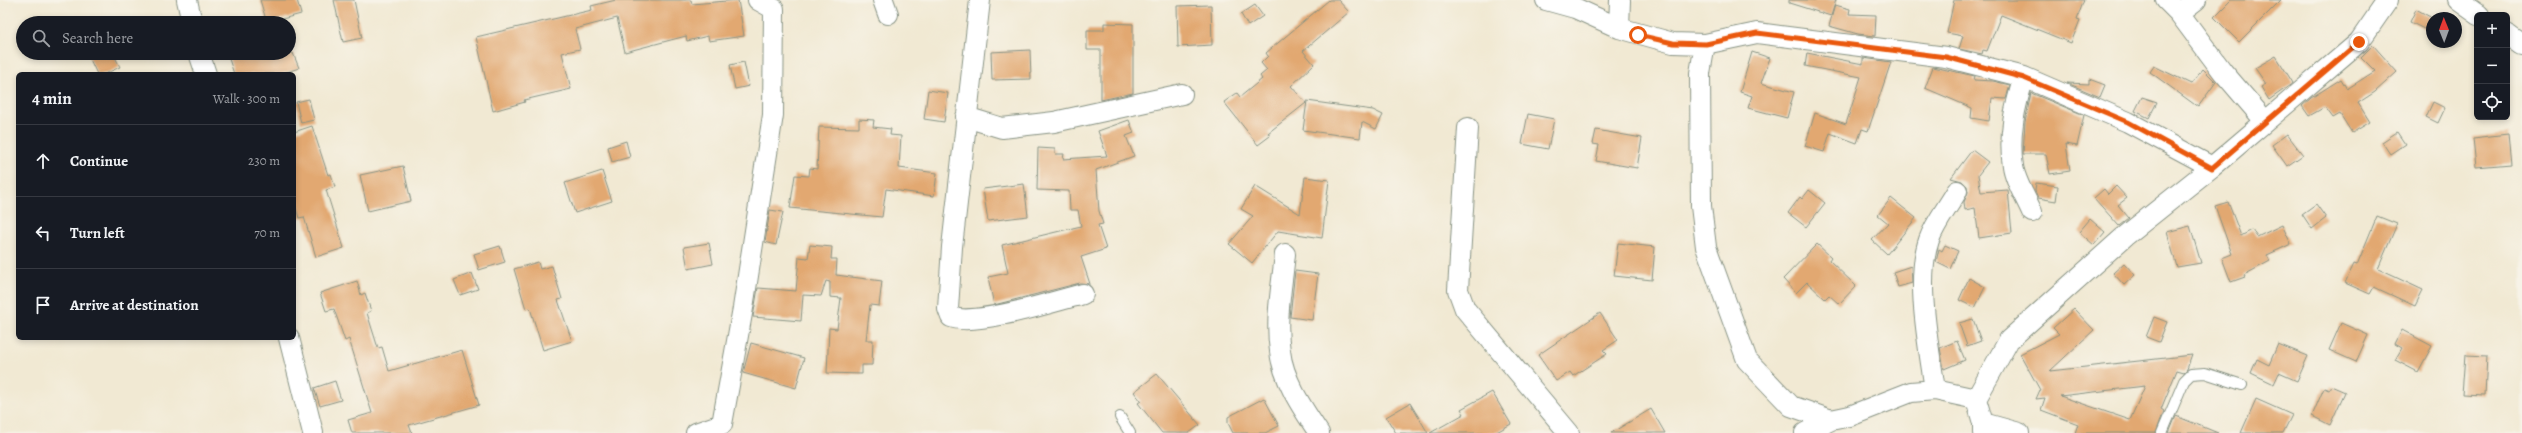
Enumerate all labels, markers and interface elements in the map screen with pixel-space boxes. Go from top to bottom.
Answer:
north arrow [2426,12,2462,48]
map controls [2474,12,2510,120]
button: + [2474,12,2510,48]
search box [16,16,296,60]
route start [1629,26,1647,44]
icon: search [30,27,52,49]
text: Search here [62,28,133,48]
route end [2350,33,2368,51]
button: − [2474,48,2510,84]
button: locate [2474,84,2510,120]
text: 4 min [32,87,72,110]
text: Walk · 300 m [213,90,280,107]
icon: ahead [32,150,54,172]
text: Continue [70,151,128,171]
text: 230 m [248,152,280,169]
icon: left [32,222,54,244]
text: Turn left [70,223,125,243]
text: 70 m [254,224,280,241]
icon: arrive [32,294,54,316]
text: Arrive at destination [70,295,199,315]

